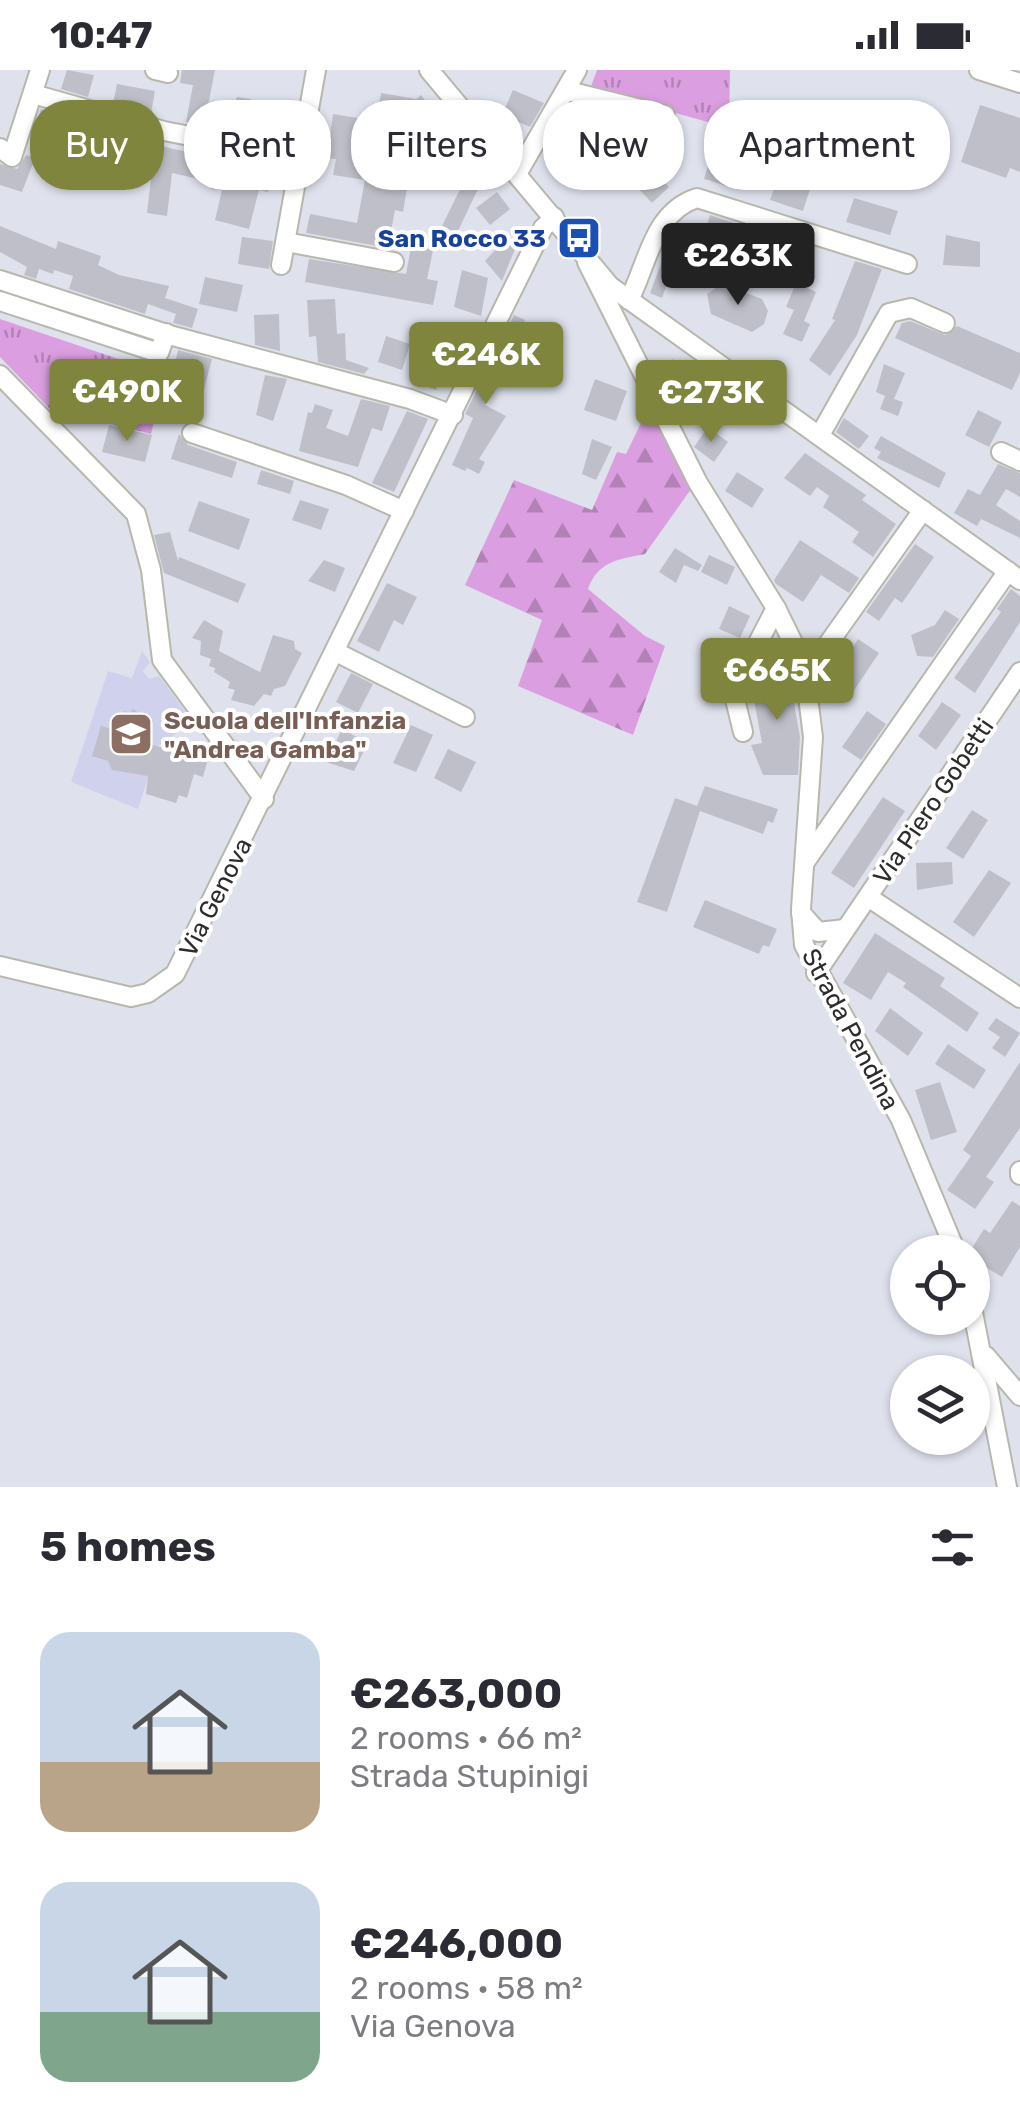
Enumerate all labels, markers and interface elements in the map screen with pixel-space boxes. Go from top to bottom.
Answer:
text: 10:47 [50,12,153,58]
chip: Buy [30,100,164,190]
chip: Rent [184,100,331,190]
chip: Filters [351,100,523,190]
chip: New [543,100,684,190]
chip: Apartment [704,100,950,190]
bus stop icon: San Rocco 33 [556,215,602,261]
pin: €263K [668,223,808,308]
place label: San Rocco 33 [378,224,546,253]
text: €263K [683,236,793,274]
pin: €246K [416,322,556,407]
text: €246K [431,335,541,373]
pin: €490K [57,359,197,444]
pin: €273K [641,360,781,445]
text: €490K [72,372,182,410]
text: €273K [658,373,764,411]
pin: €665K [707,638,847,723]
text: €665K [723,651,831,689]
place label: Scuola dell'Infanzia "Andrea Gamba" [164,706,406,764]
school or university icon: Scuola dell'Infanzia "Andrea Gamba" [108,711,154,757]
street label: Via Piero Gobetti [867,713,1000,890]
street label: Via Genova [173,833,258,961]
street label: Strada Pendina [796,944,905,1115]
map controls [890,1235,990,1455]
button: locate [890,1235,990,1335]
button: layers [890,1355,990,1455]
icon: filters [925,1520,980,1575]
text: 5 homes [40,1522,216,1572]
text: €263,000 [350,1669,562,1719]
icon: home [120,1672,240,1792]
text: 2 rooms · 66 m² [350,1719,582,1757]
text: Strada Stupinigi [350,1757,589,1795]
text: €246,000 [350,1919,563,1969]
icon: home [120,1922,240,2042]
text: 2 rooms · 58 m² [350,1969,583,2007]
text: Via Genova [350,2007,516,2045]

